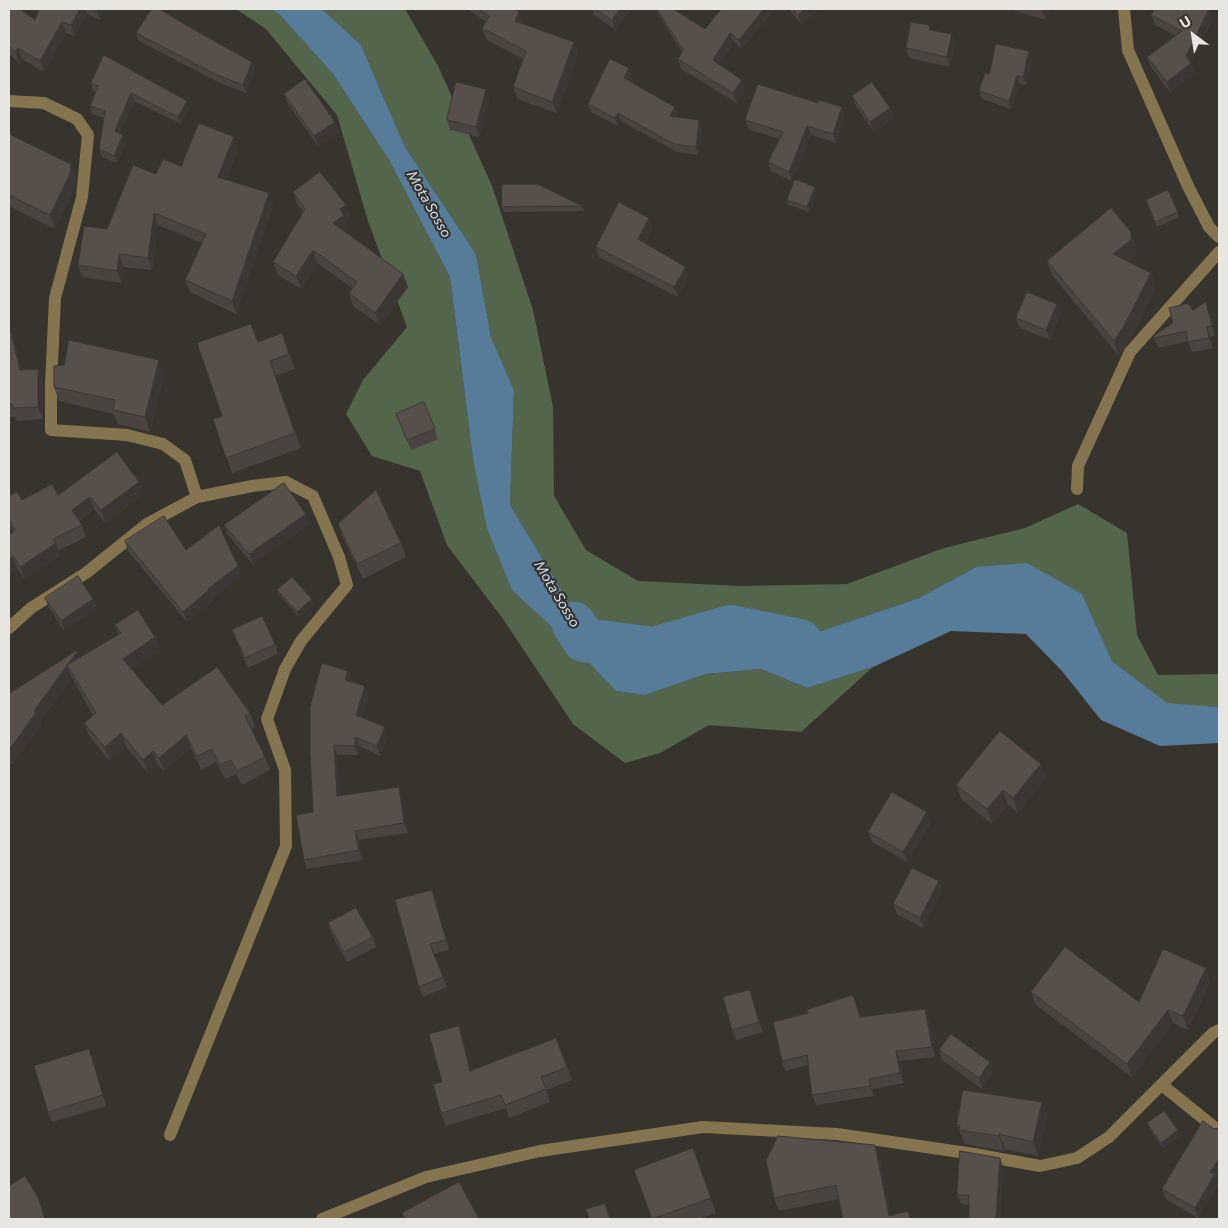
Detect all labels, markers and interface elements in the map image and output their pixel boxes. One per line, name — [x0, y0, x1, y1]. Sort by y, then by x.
north arrow — [1168, 10, 1218, 60]
text: U — [1176, 12, 1194, 32]
water label: Mota Sosso — [403, 167, 455, 241]
water label: Mota Sosso — [531, 558, 583, 630]

